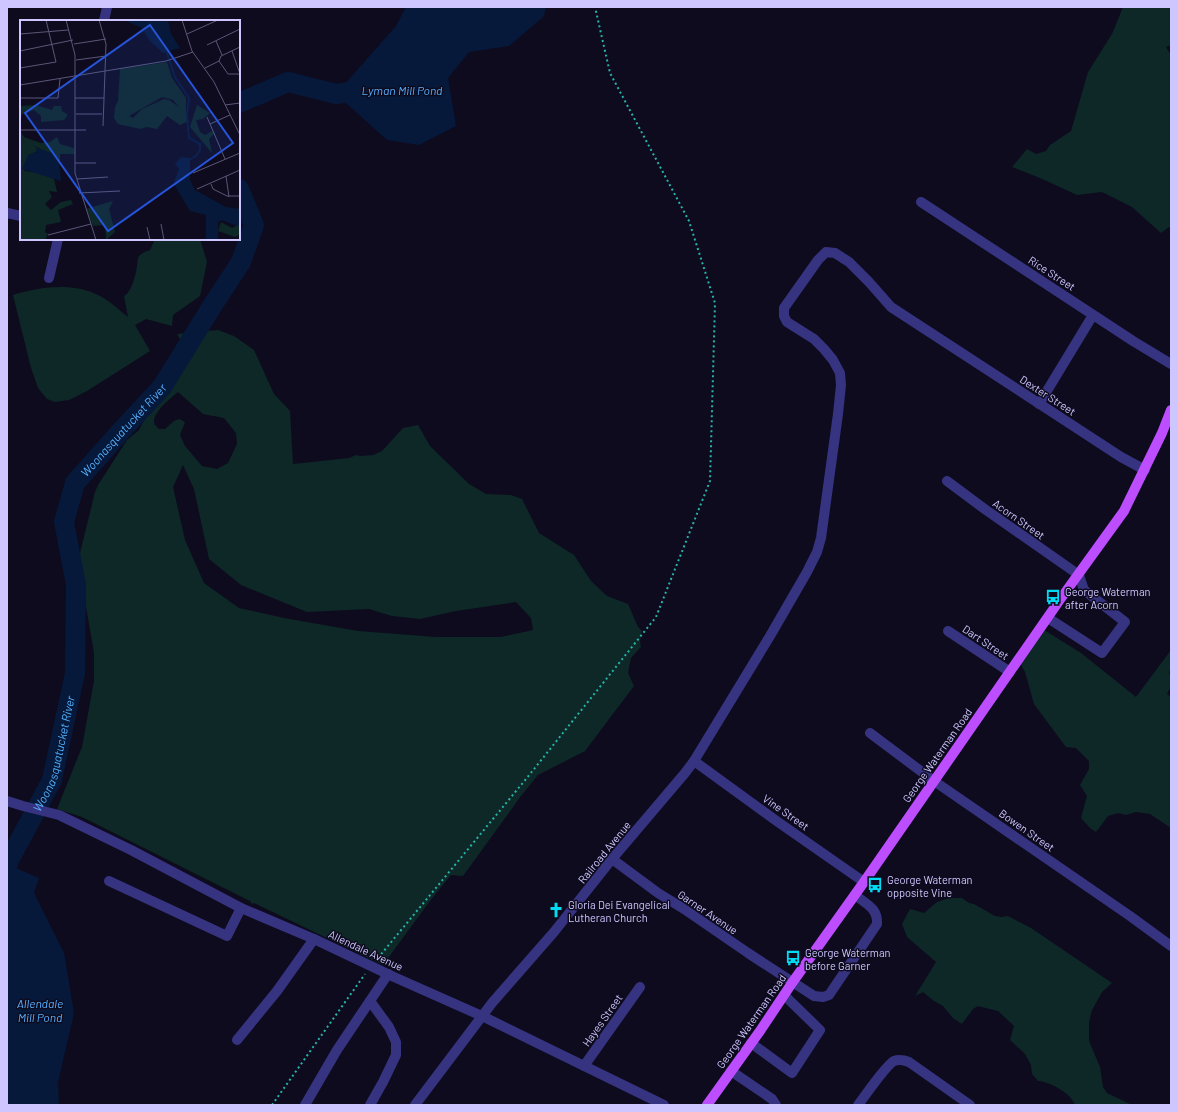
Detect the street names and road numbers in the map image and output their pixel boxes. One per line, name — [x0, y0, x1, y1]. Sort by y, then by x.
street label: Rice Street — [1026, 253, 1078, 293]
street label: Dexter Street — [1018, 372, 1078, 418]
street label: Acorn Street — [991, 496, 1047, 542]
street label: Dart Street — [960, 622, 1012, 662]
street label: George Waterman Road — [900, 705, 974, 805]
street label: Vine Street — [760, 791, 812, 833]
street label: Bowen Street — [997, 806, 1057, 854]
street label: Railroad Avenue — [575, 818, 633, 886]
street label: Garner Avenue — [676, 887, 740, 937]
street label: Allendale Avenue — [327, 927, 405, 973]
street label: George Waterman Road — [714, 971, 788, 1071]
street label: Hayes Street — [579, 991, 625, 1049]

